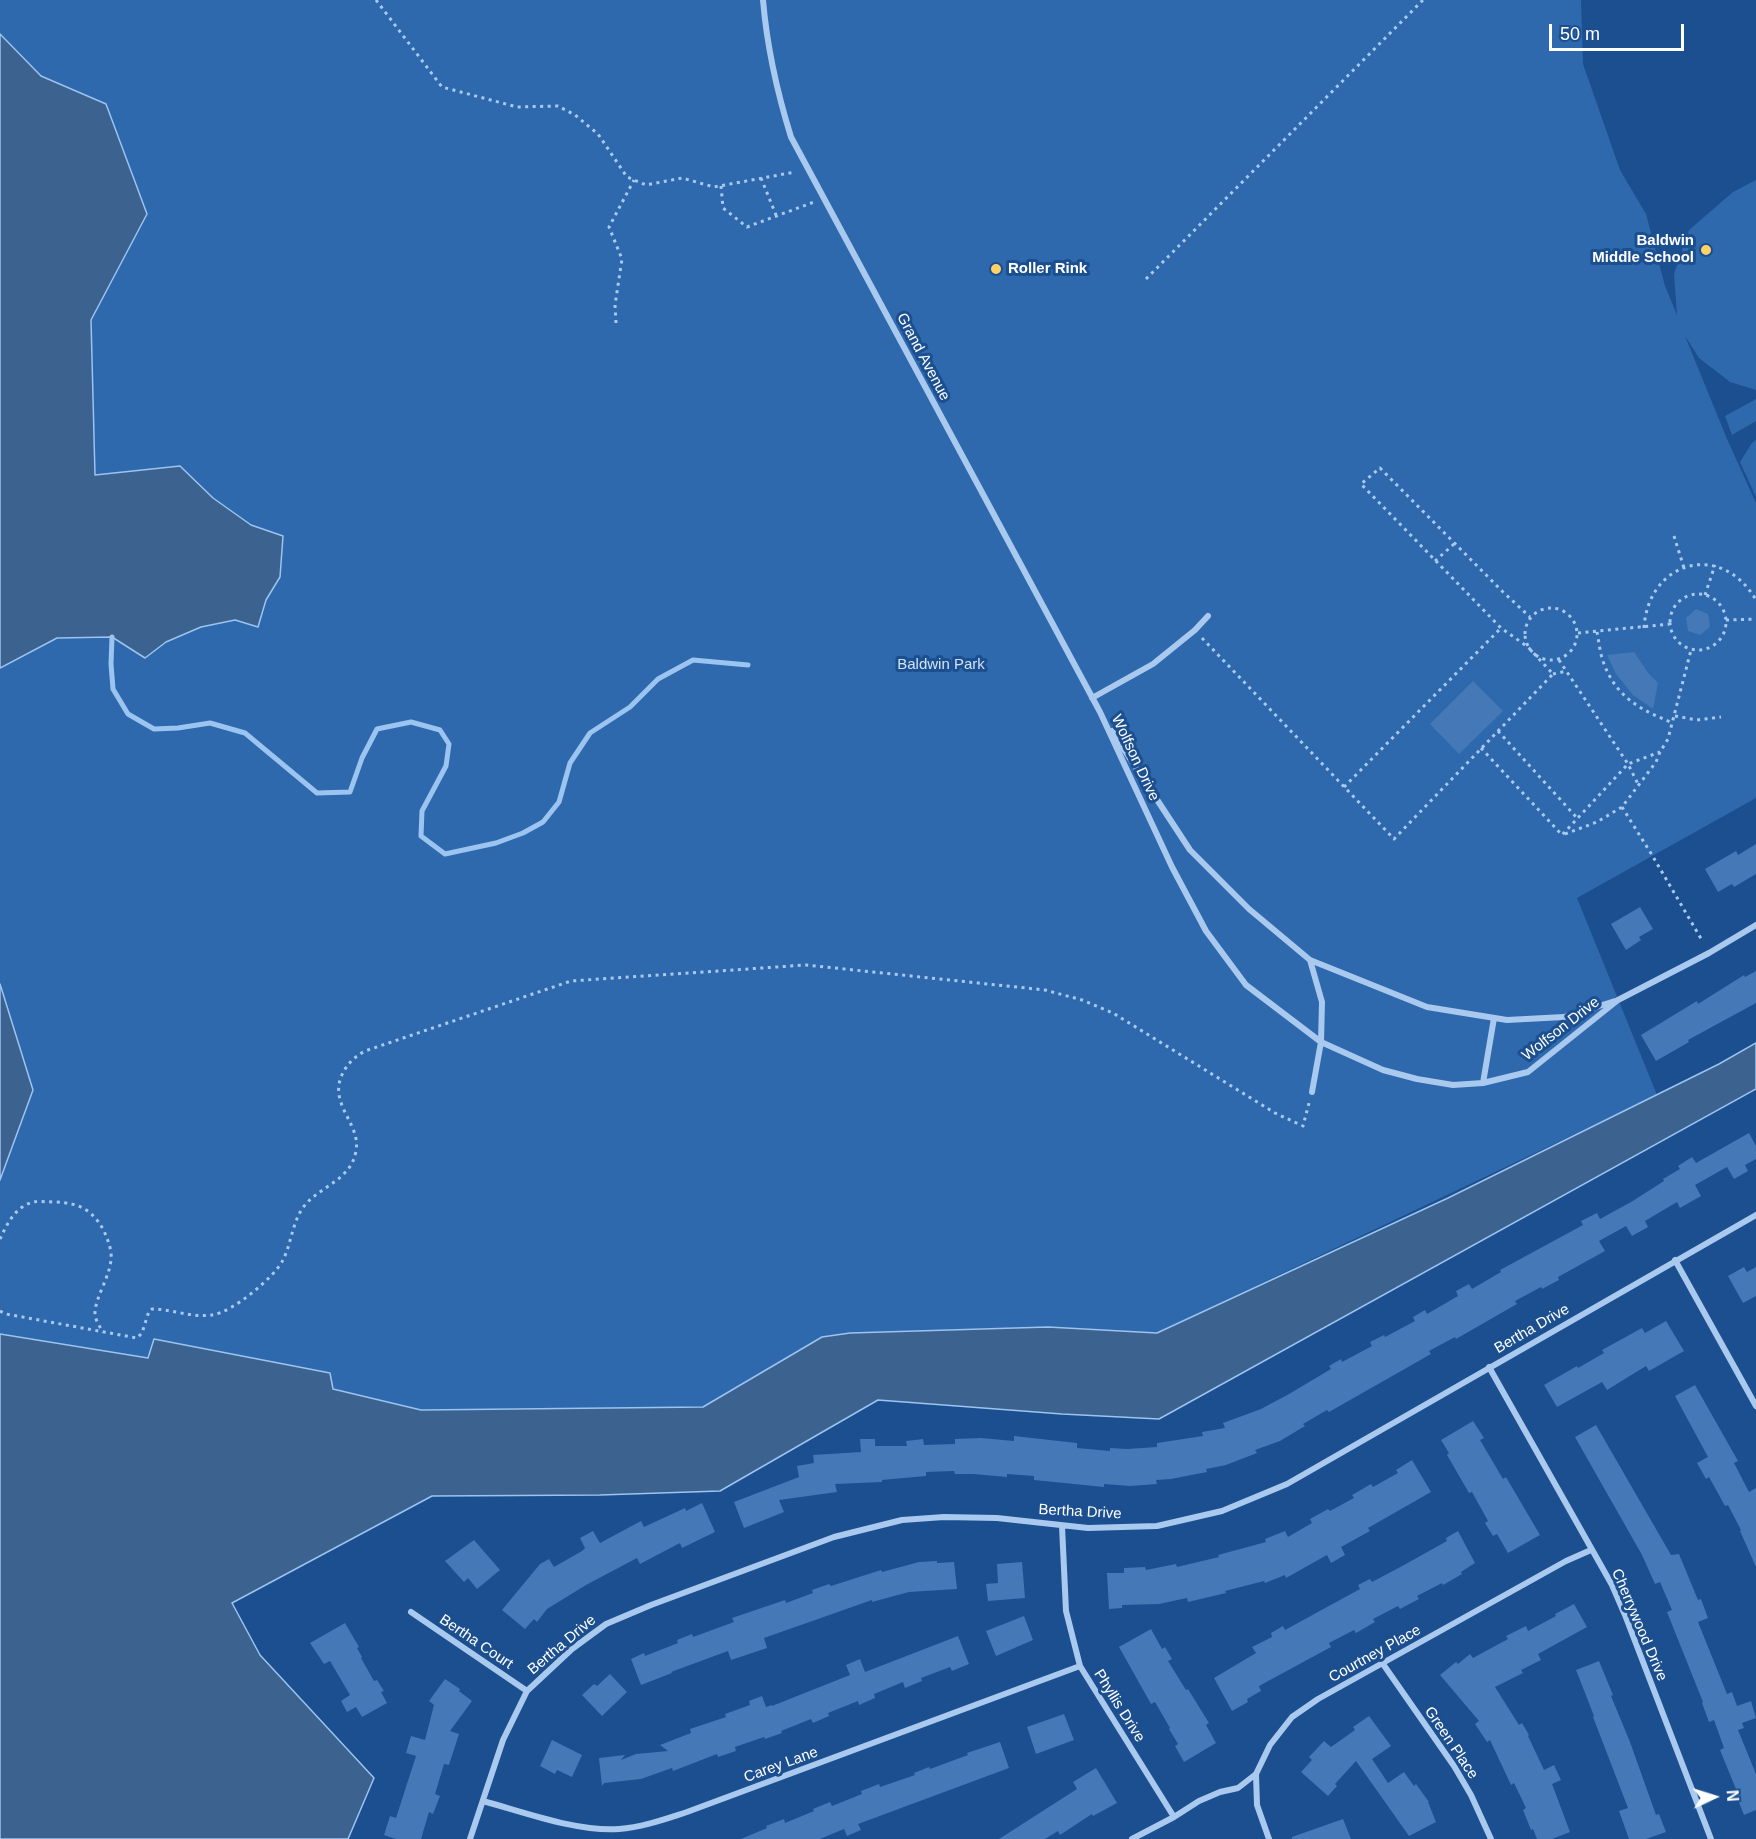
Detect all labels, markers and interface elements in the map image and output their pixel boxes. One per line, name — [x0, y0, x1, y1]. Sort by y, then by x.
scale bar — [1552, 12, 1687, 50]
text: 50 m — [1560, 24, 1600, 44]
place label: Baldwin Middle School — [1592, 232, 1694, 267]
marker: Baldwin Middle School — [1699, 243, 1713, 257]
place label: Roller Rink — [1008, 260, 1087, 278]
marker: Roller Rink — [989, 262, 1003, 276]
street label: Grand Avenue — [892, 310, 954, 404]
park label: Baldwin Park — [897, 656, 985, 674]
street label: Wolfson Drive — [1107, 712, 1163, 804]
street label: Wolfson Drive — [1519, 993, 1603, 1065]
street label: Bertha Drive — [1491, 1300, 1573, 1358]
street label: Bertha Drive — [1038, 1501, 1122, 1523]
street label: Cherrywood Drive — [1607, 1566, 1671, 1684]
street label: Bertha Court — [436, 1611, 516, 1673]
street label: Bertha Drive — [524, 1611, 600, 1679]
street label: Courtney Place — [1326, 1621, 1424, 1687]
street label: Phyllis Drive — [1090, 1666, 1148, 1746]
street label: Green Place — [1420, 1703, 1482, 1783]
street label: Carey Lane — [741, 1743, 821, 1787]
north arrow — [1684, 1767, 1744, 1827]
text: N — [1724, 1789, 1741, 1802]

